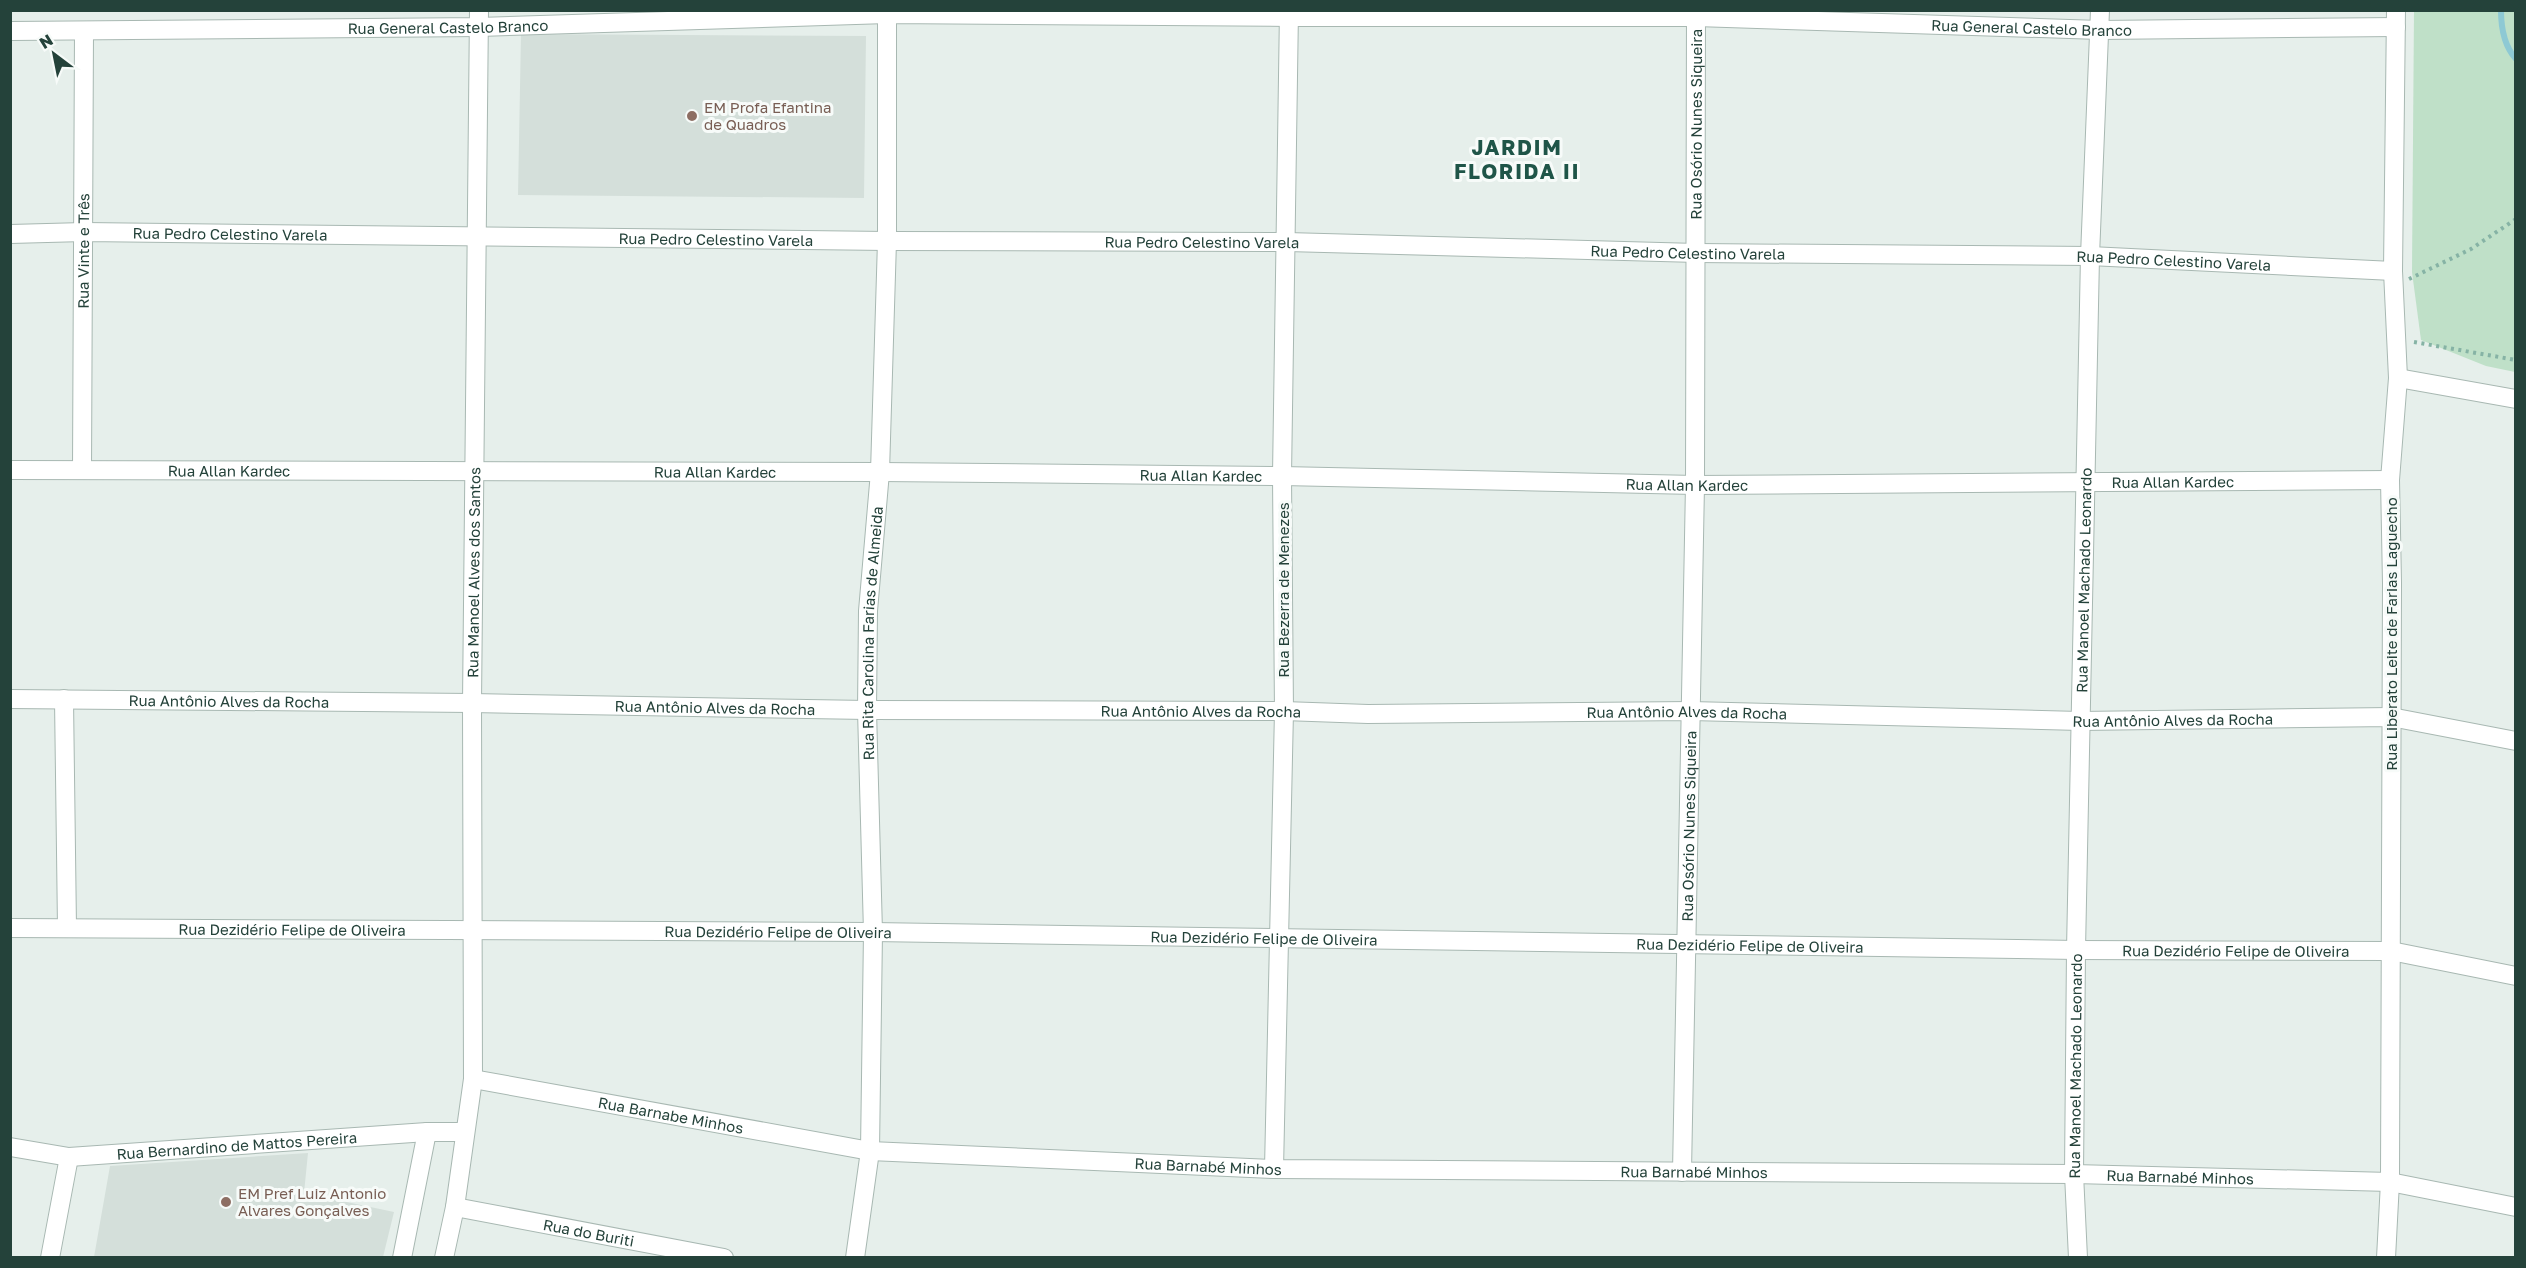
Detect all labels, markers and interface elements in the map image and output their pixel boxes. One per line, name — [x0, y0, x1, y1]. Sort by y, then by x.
street label: Rua General Castelo Branco — [348, 16, 549, 37]
street label: Rua General Castelo Branco — [1931, 16, 2132, 39]
north arrow — [24, 24, 84, 84]
street label: Rua Osório Nunes Siqueira — [1687, 29, 1705, 220]
text: N — [36, 30, 57, 53]
place label: EM Profª Efantina de Quadros — [704, 98, 831, 133]
marker: EM Profª Efantina de Quadros — [685, 109, 699, 123]
district label: JARDIM FLORIDA II — [1454, 134, 1580, 184]
street label: Rua Vinte e Três — [74, 193, 92, 309]
street label: Rua Pedro Celestino Varela — [132, 224, 328, 244]
street label: Rua Pedro Celestino Varela — [618, 229, 814, 249]
street label: Rua Pedro Celestino Varela — [1104, 233, 1300, 251]
street label: Rua Pedro Celestino Varela — [1590, 241, 1785, 263]
street label: Rua Pedro Celestino Varela — [2076, 247, 2271, 274]
street label: Rua Allan Kardec — [168, 461, 290, 480]
street label: Rua Allan Kardec — [654, 462, 776, 481]
street label: Rua Allan Kardec — [1140, 466, 1262, 485]
street label: Rua Manoel Alves dos Santos — [463, 467, 483, 678]
street label: Rua Manoel Machado Leonardo — [2072, 467, 2095, 693]
street label: Rua Allan Kardec — [2111, 472, 2234, 491]
street label: Rua Allan Kardec — [1625, 474, 1748, 494]
street label: Rua Liberato Leite de Farias Laguecho — [2382, 497, 2400, 771]
street label: Rua Bezerra de Menezes — [1274, 502, 1292, 678]
street label: Rua Rita Carolina Farias de Almeida — [858, 505, 886, 761]
street label: Rua Antônio Alves da Rocha — [129, 691, 329, 711]
street label: Rua Antônio Alves da Rocha — [614, 697, 815, 718]
street label: Rua Antônio Alves da Rocha — [1101, 702, 1302, 721]
street label: Rua Antônio Alves da Rocha — [1586, 702, 1787, 722]
street label: Rua Antônio Alves da Rocha — [2072, 710, 2273, 730]
street label: Rua Osório Nunes Siqueira — [1678, 730, 1699, 922]
street label: Rua Dezidério Felipe de Oliveira — [178, 920, 406, 939]
street label: Rua Dezidério Felipe de Oliveira — [664, 922, 892, 941]
street label: Rua Dezidério Felipe de Oliveira — [1150, 927, 1378, 949]
street label: Rua Dezidério Felipe de Oliveira — [1636, 934, 1864, 956]
street label: Rua Dezidério Felipe de Oliveira — [2122, 941, 2350, 960]
street label: Rua Manoel Machado Leonardo — [2065, 953, 2085, 1179]
street label: Rua Barnabe Minhos — [597, 1093, 745, 1137]
street label: Rua Bernardino de Mattos Pereira — [116, 1128, 358, 1163]
street label: Rua Barnabé Minhos — [1134, 1154, 1282, 1178]
street label: Rua Barnabé Minhos — [1620, 1162, 1768, 1181]
street label: Rua Barnabé Minhos — [2106, 1166, 2254, 1188]
place label: EM Pref Luiz Antonio Alvares Gonçalves — [238, 1184, 386, 1219]
marker: EM Pref Luiz Antonio Alvares Gonçalves — [219, 1195, 233, 1209]
street label: Rua do Buriti — [542, 1215, 636, 1250]

